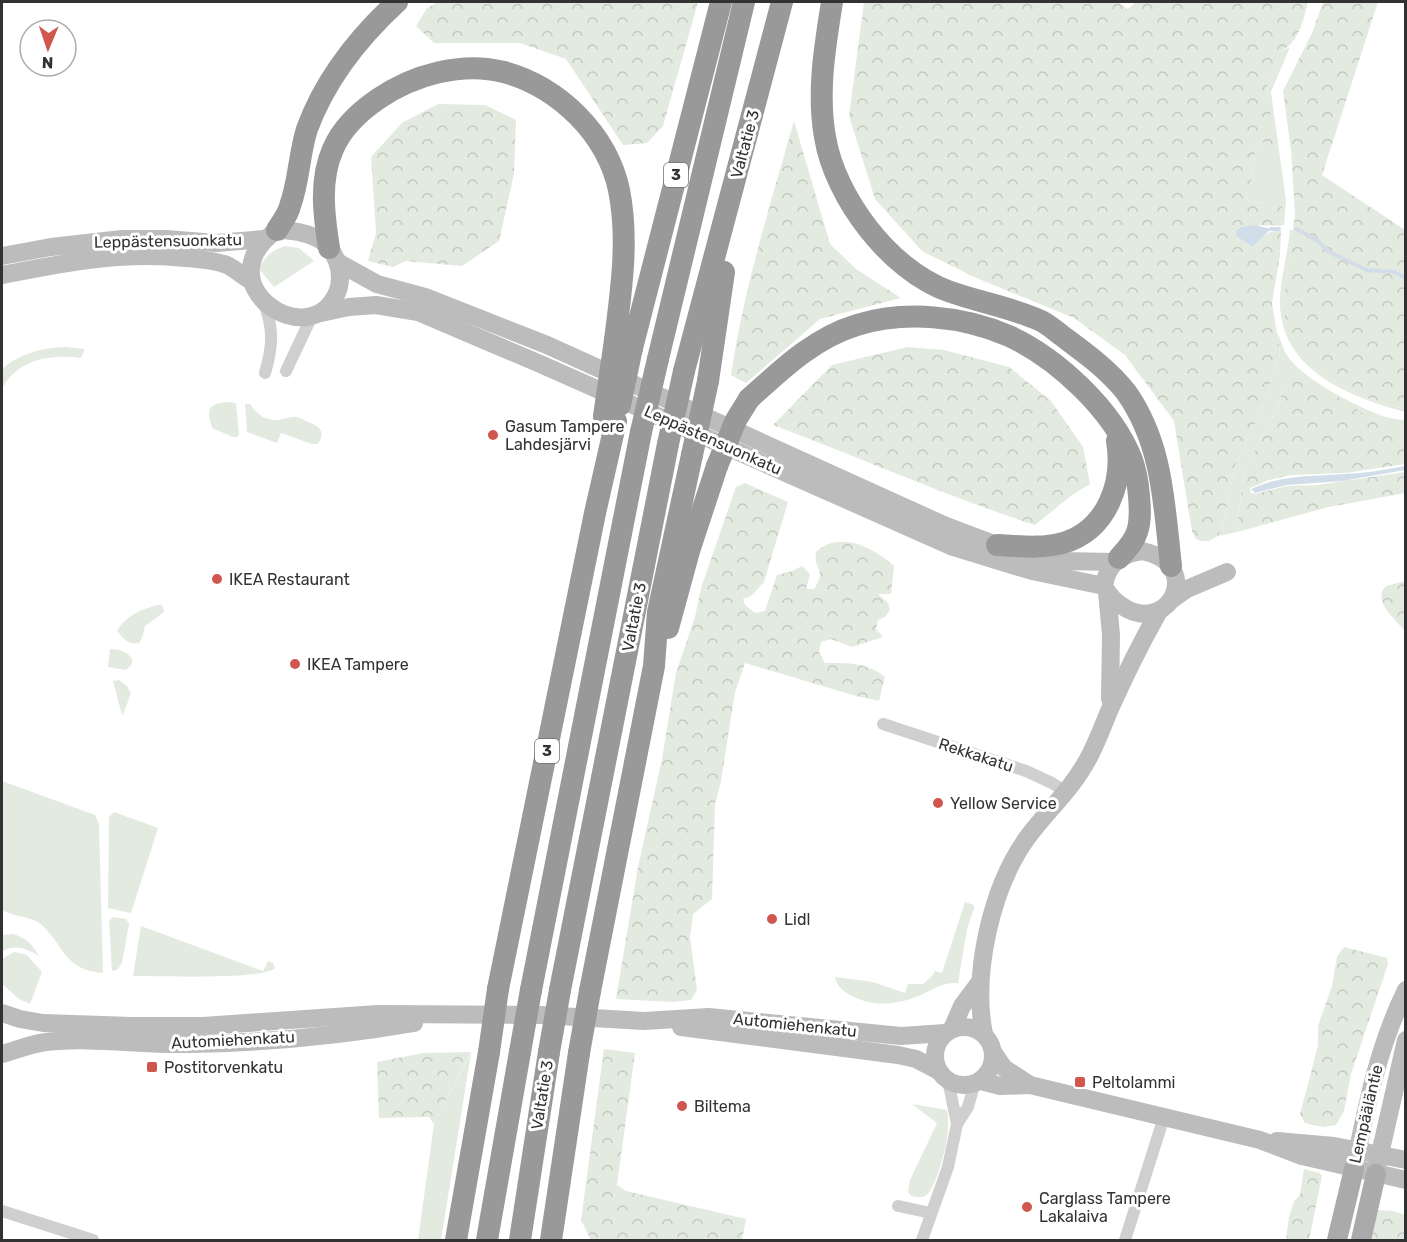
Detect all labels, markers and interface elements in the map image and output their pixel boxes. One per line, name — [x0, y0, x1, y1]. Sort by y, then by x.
north arrow — [18, 18, 78, 78]
text: N — [41, 53, 54, 72]
street label: Valtatie 3 — [727, 108, 763, 180]
road number: 3 — [664, 163, 688, 187]
street label: Leppästensuonkatu — [94, 230, 242, 252]
street label: Leppästensuonkatu — [641, 401, 785, 479]
place label: Gasum Tampere Lahdesjärvi — [505, 417, 625, 454]
marker: Gasum Tampere Lahdesjärvi — [486, 428, 500, 442]
place label: IKEA Restaurant — [229, 570, 350, 589]
marker: IKEA Restaurant — [210, 572, 224, 586]
street label: Valtatie 3 — [618, 581, 650, 653]
place label: IKEA Tampere — [307, 655, 409, 674]
marker: IKEA Tampere — [288, 657, 302, 671]
street label: Rekkakatu — [936, 734, 1016, 776]
road number: 3 — [535, 739, 559, 763]
place label: Yellow Service — [950, 794, 1057, 813]
marker: Yellow Service — [931, 796, 945, 810]
place label: Lidl — [784, 910, 810, 929]
marker: Lidl — [765, 912, 779, 926]
street label: Automiehenkatu — [732, 1009, 858, 1041]
street label: Automiehenkatu — [171, 1027, 295, 1053]
place label: Postitorvenkatu — [164, 1058, 283, 1077]
street label: Valtatie 3 — [527, 1059, 557, 1131]
marker: Postitorvenkatu — [145, 1060, 159, 1074]
street label: Lempääläntie — [1345, 1063, 1387, 1165]
place label: Peltolammi — [1092, 1073, 1176, 1092]
marker: Peltolammi — [1073, 1075, 1087, 1089]
place label: Biltema — [694, 1097, 751, 1116]
marker: Biltema — [675, 1099, 689, 1113]
place label: Carglass Tampere Lakalaiva — [1039, 1189, 1171, 1226]
marker: Carglass Tampere Lakalaiva — [1020, 1200, 1034, 1214]

